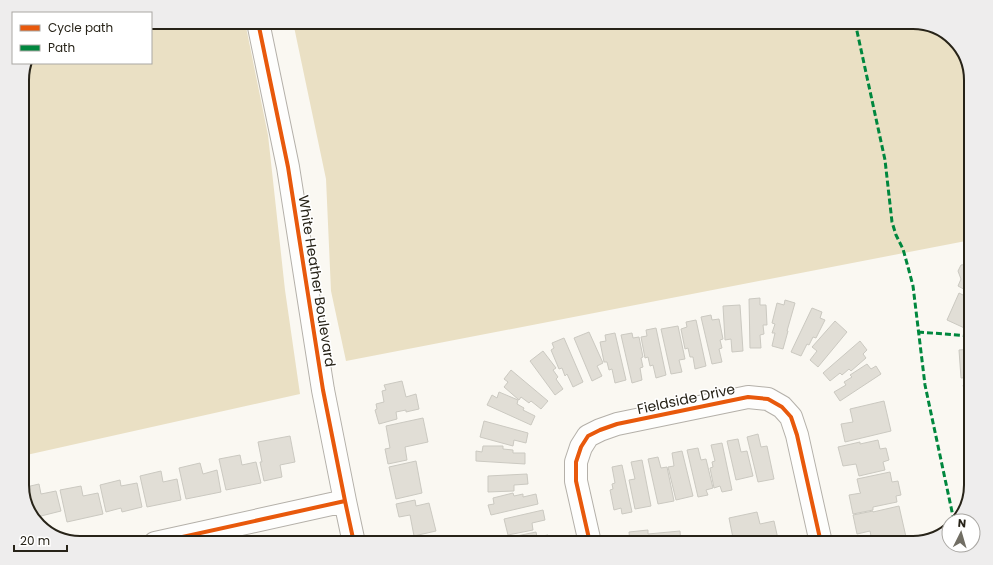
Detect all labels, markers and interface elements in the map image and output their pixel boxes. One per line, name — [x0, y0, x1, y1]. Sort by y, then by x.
legend — [12, 12, 152, 64]
text: Cycle path — [48, 19, 113, 36]
text: Path — [48, 39, 75, 56]
street label: White Heather Boulevard — [294, 194, 340, 368]
street label: Fieldside Drive — [635, 379, 737, 419]
north arrow — [941, 513, 981, 553]
text: N — [957, 515, 967, 531]
scale bar — [14, 527, 67, 553]
text: 20 m — [20, 532, 50, 549]

